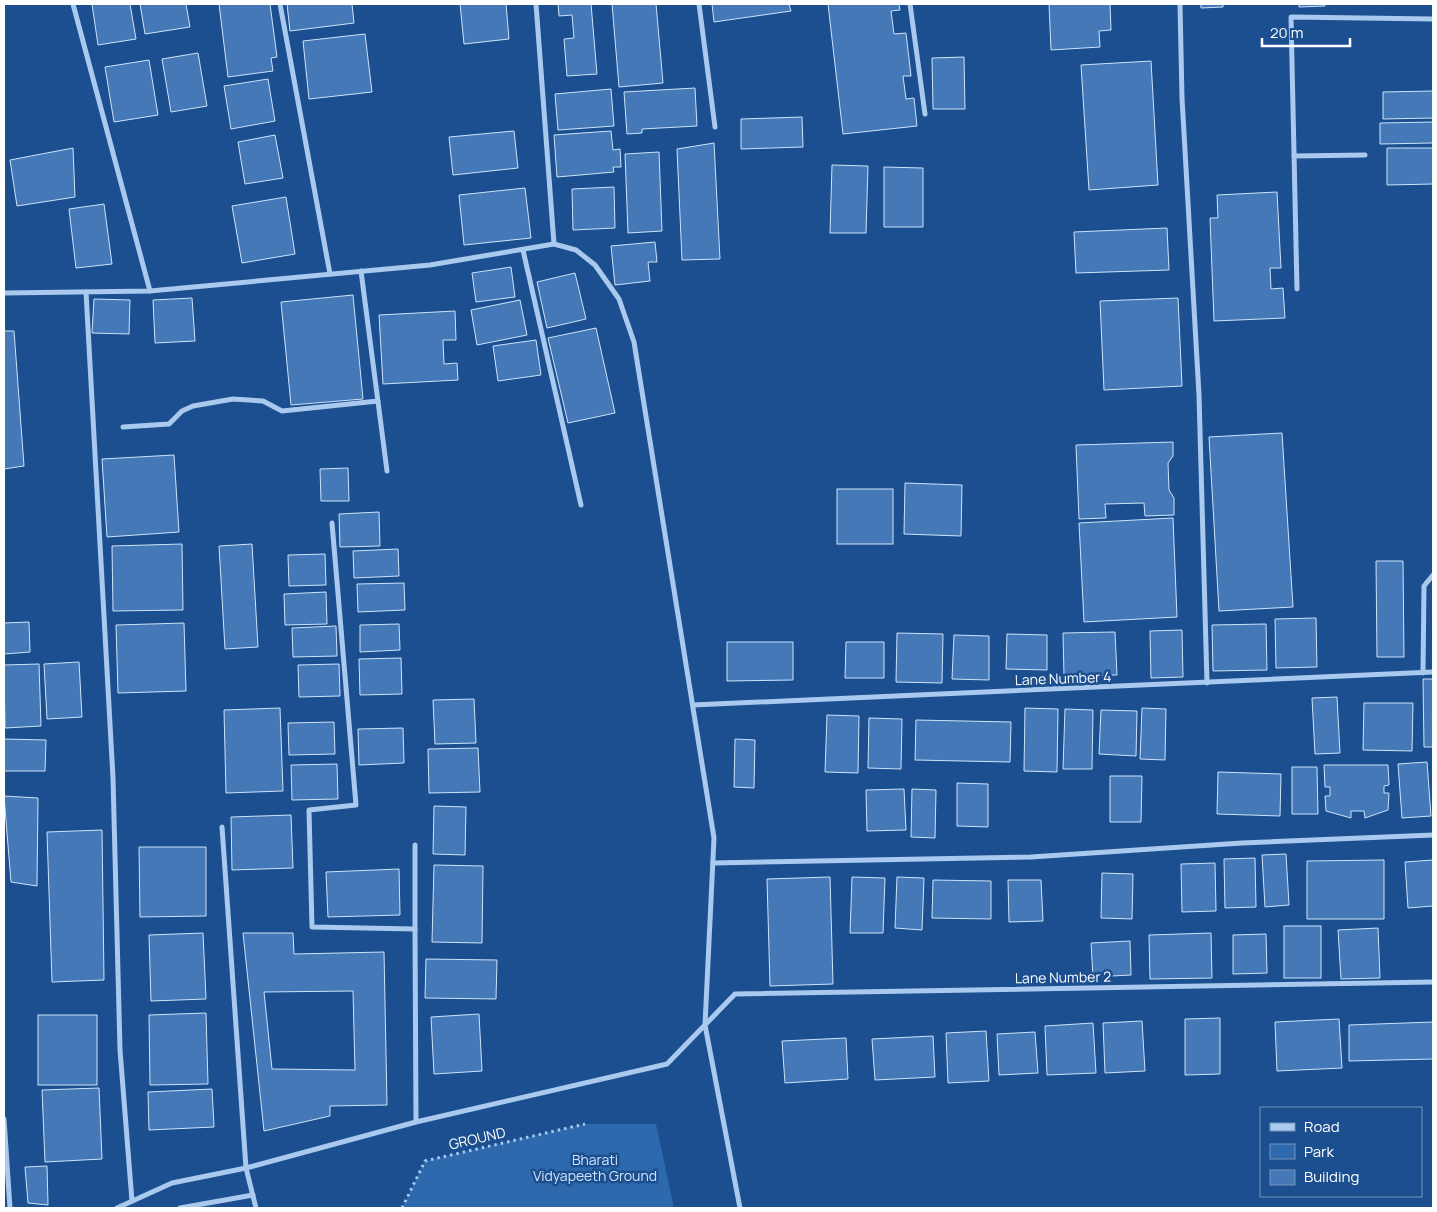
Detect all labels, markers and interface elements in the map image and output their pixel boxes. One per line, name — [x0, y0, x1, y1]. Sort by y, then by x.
scale bar — [1262, 15, 1350, 47]
text: 20 m — [1270, 22, 1303, 43]
street label: Lane Number 4 — [1014, 667, 1112, 689]
street label: Lane Number 2 — [1015, 967, 1111, 987]
legend — [1260, 1107, 1422, 1197]
text: Road — [1304, 1116, 1340, 1137]
street label: GROUND — [447, 1122, 507, 1154]
text: Park — [1304, 1141, 1334, 1162]
park label: Bharati Vidyapeeth Ground — [533, 1150, 657, 1185]
text: Building — [1304, 1166, 1359, 1187]

